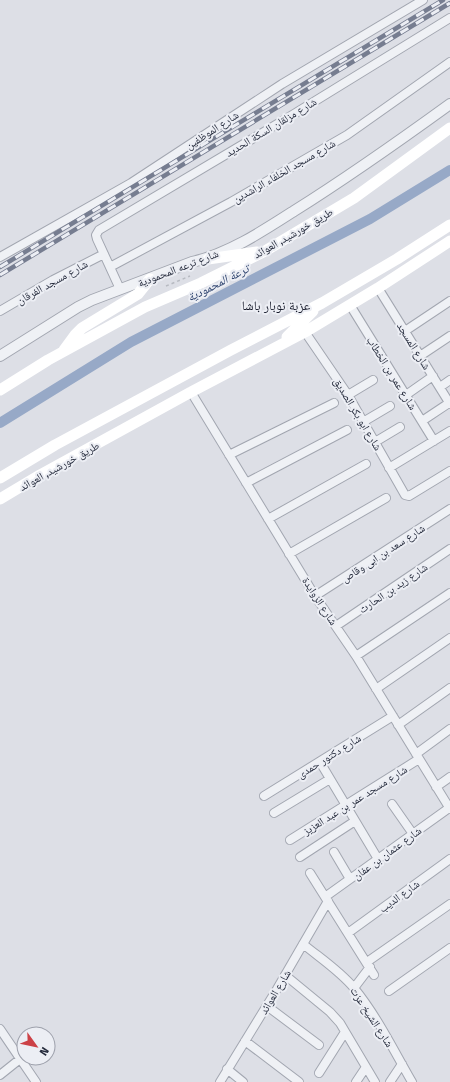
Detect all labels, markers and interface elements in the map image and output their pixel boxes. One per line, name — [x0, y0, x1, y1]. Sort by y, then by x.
street label: شارع مزلقان السكة الحديد — [223, 95, 319, 160]
street label: شارع الموظفين — [183, 109, 241, 152]
street label: شارع مسجد الخلفاء الراشدين — [231, 137, 338, 206]
street label: طريق خورشيد, العوائد — [251, 205, 335, 261]
street label: شارع ترعه المحمودية — [136, 247, 220, 290]
street label: شارع مسجد الفرقان — [15, 258, 90, 307]
water label: ترعة المحمودية — [185, 260, 253, 305]
district label: عزبة نوبار باشا — [242, 298, 311, 314]
street label: شارع المسجد — [394, 320, 433, 372]
street label: شارع عمر بن الخطاب — [364, 334, 419, 412]
street label: شارع ابو بكر الصديق — [331, 376, 384, 453]
street label: طريق خورشيد, العوائد — [17, 439, 101, 494]
street label: شارع سعد بن ابى وقاص — [339, 522, 427, 585]
street label: شارع زيد بن الحارث — [356, 561, 430, 616]
street label: شارع الزوايدة — [299, 575, 340, 628]
street label: شارع دكتور حمدى — [295, 732, 364, 781]
street label: شارع مسجد عمر بن عبد العزيز — [300, 763, 410, 838]
street label: شارع عثمان بن عفان — [351, 824, 424, 883]
street label: شارع الديب — [377, 877, 422, 915]
street label: شارع العوائد — [257, 968, 294, 1017]
street label: شارع الشيخ عزت — [347, 985, 396, 1050]
north arrow — [16, 1026, 56, 1066]
text: N — [37, 1045, 51, 1058]

